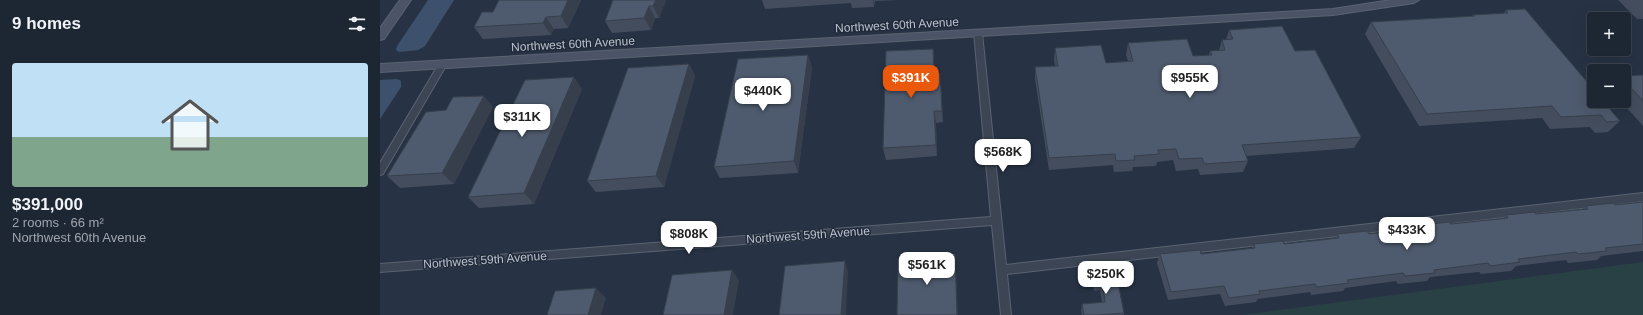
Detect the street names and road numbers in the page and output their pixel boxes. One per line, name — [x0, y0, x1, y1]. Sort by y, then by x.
street label: Northwest 60th Avenue — [835, 15, 960, 35]
street label: Northwest 60th Avenue — [511, 34, 636, 54]
street label: Northwest 59th Avenue — [746, 224, 871, 246]
street label: Northwest 59th Avenue — [423, 249, 548, 271]

